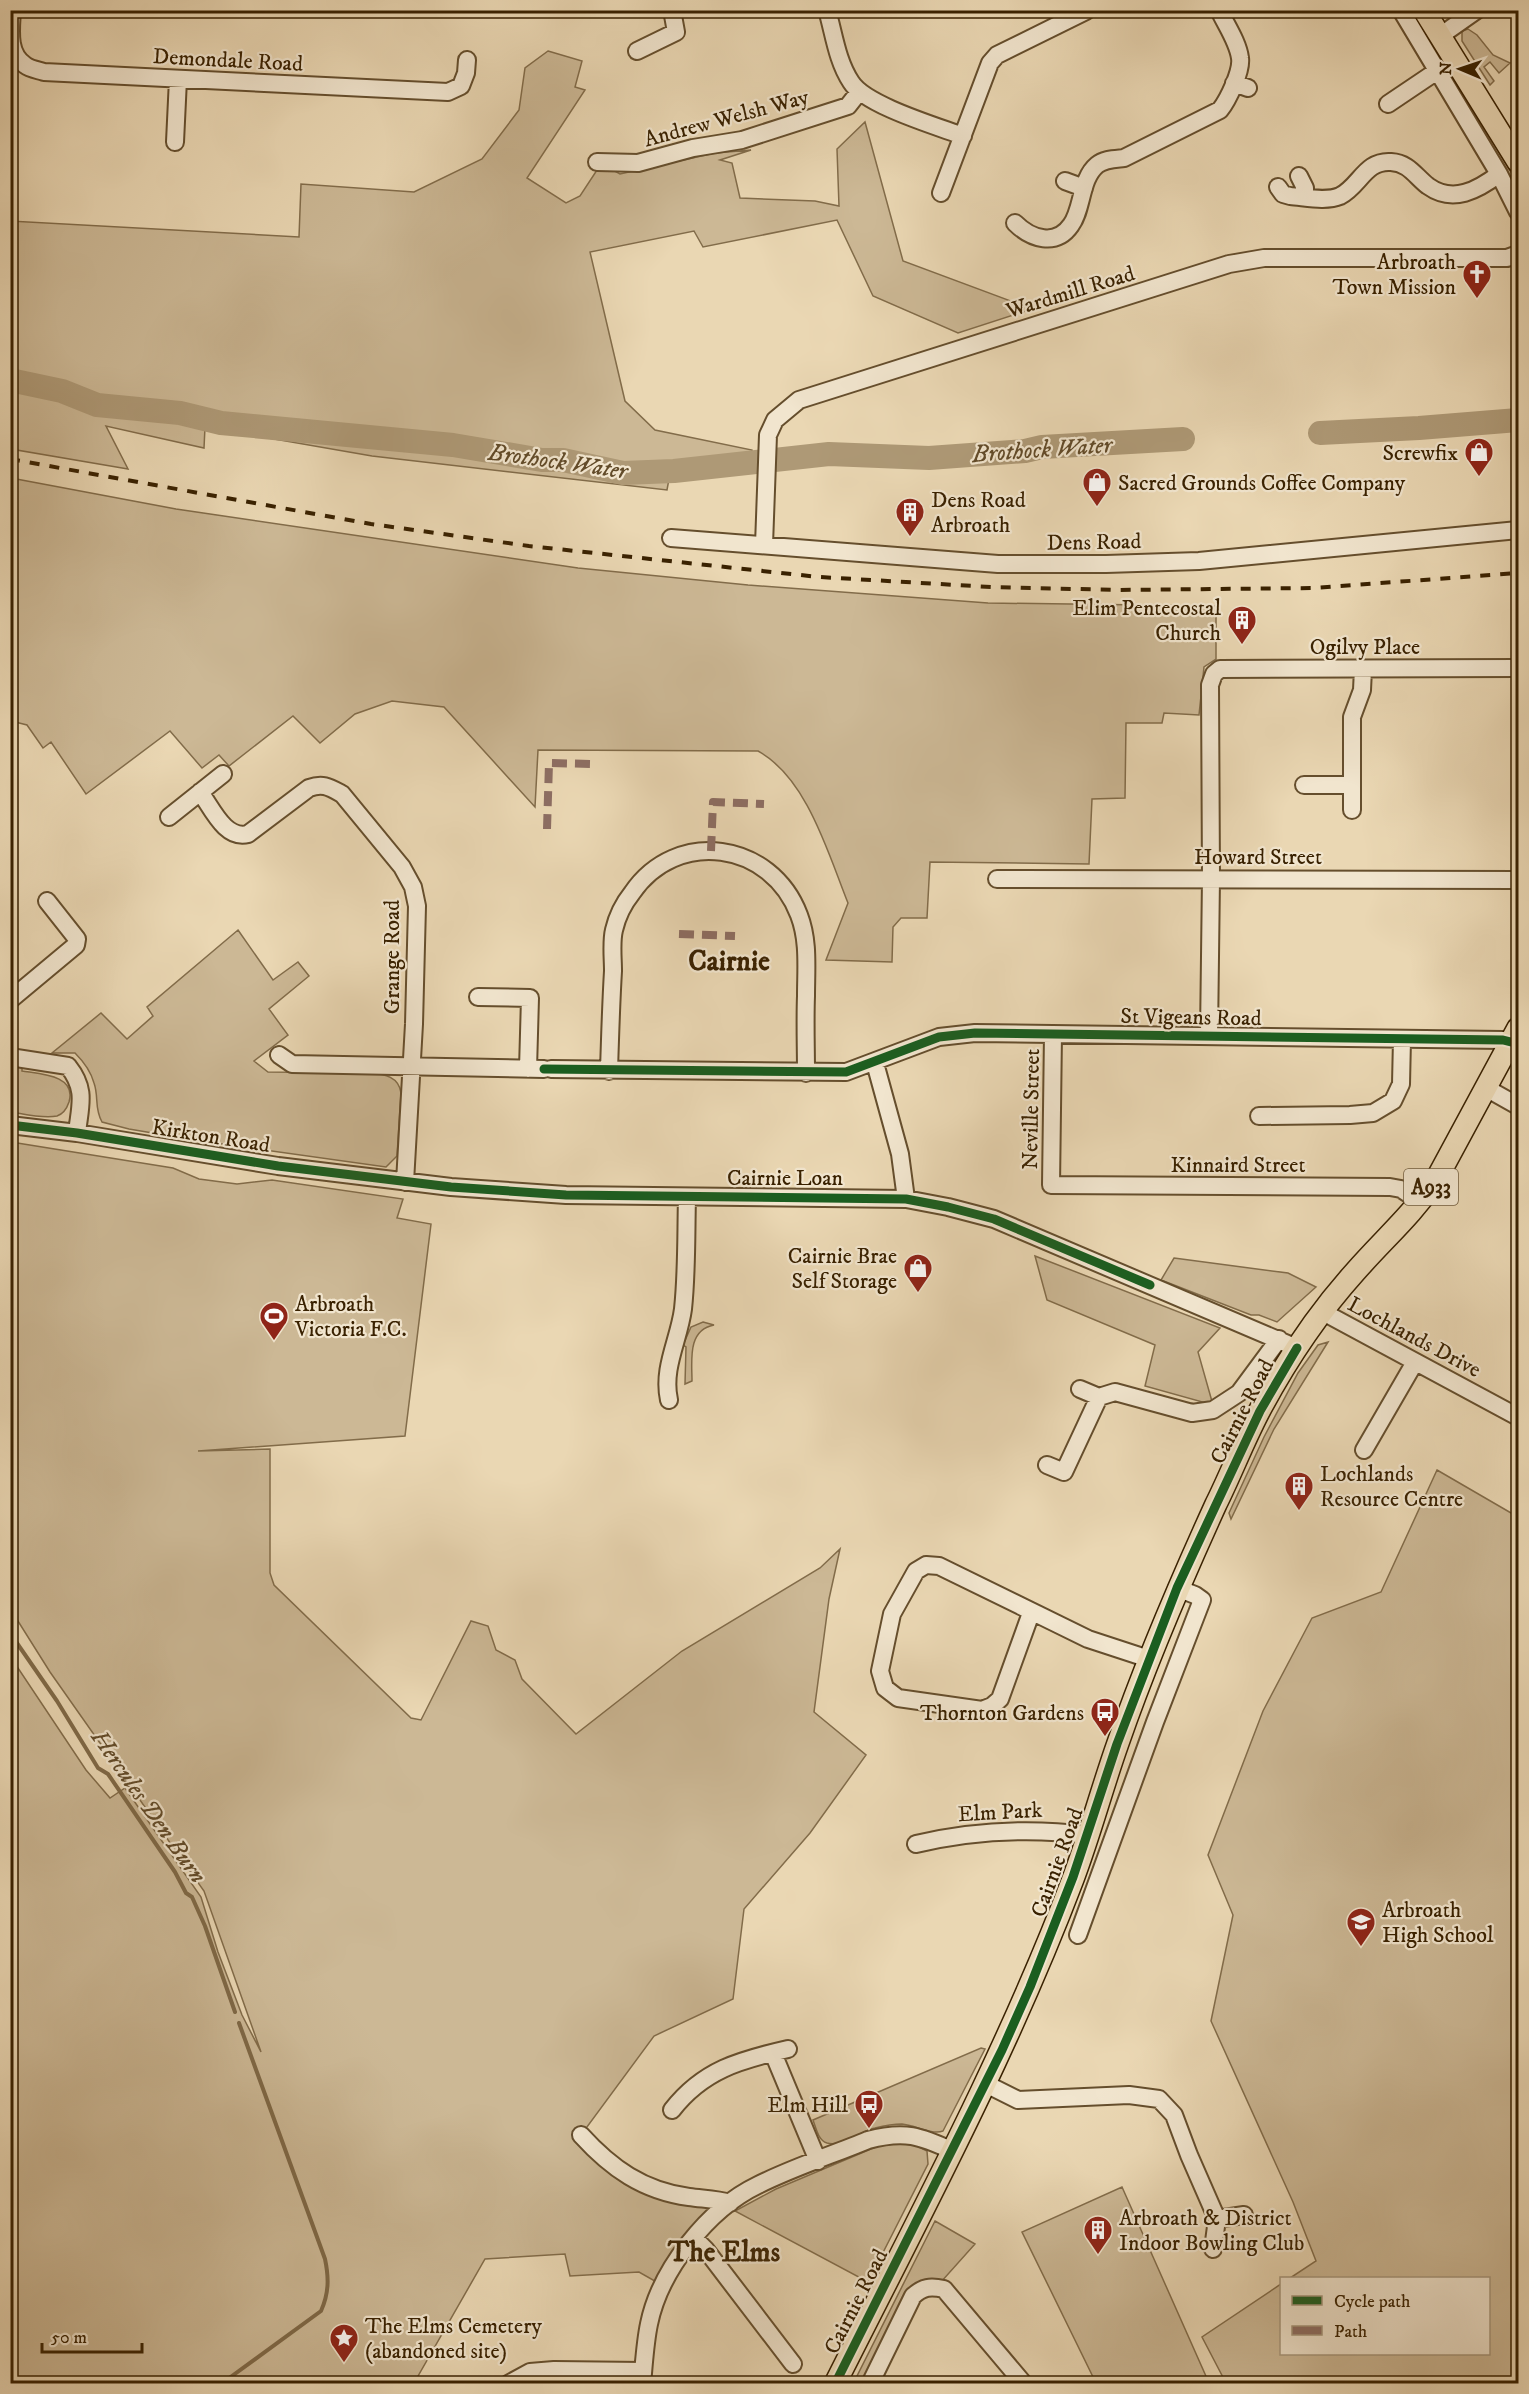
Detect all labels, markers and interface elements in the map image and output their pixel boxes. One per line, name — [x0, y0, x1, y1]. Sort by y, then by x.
north arrow — [1430, 39, 1490, 99]
street label: Demondale Road — [152, 43, 304, 78]
text: N — [1436, 62, 1456, 75]
street label: Andrew Welsh Way — [641, 83, 812, 153]
place label: Arbroath Town Mission — [1332, 249, 1456, 301]
church icon: Arbroath Town Mission — [1461, 258, 1493, 300]
street label: Wardmill Road — [1002, 260, 1138, 325]
water label: Brothock Water — [970, 430, 1115, 470]
shop icon: Screwfix — [1463, 436, 1495, 478]
water label: Brothock Water — [486, 437, 632, 487]
place label: Screwfix — [1382, 440, 1458, 467]
shop icon: Sacred Grounds Coffee Company — [1081, 466, 1113, 508]
place label: Sacred Grounds Coffee Company — [1118, 470, 1406, 497]
place label: Dens Road Arbroath — [931, 487, 1026, 539]
building icon: Dens Road Arbroath — [894, 496, 926, 538]
street label: Dens Road — [1046, 528, 1142, 557]
place label: Elim Pentecostal Church — [1072, 595, 1221, 647]
building icon: Elim Pentecostal Church — [1226, 604, 1258, 646]
street label: Ogilvy Place — [1310, 634, 1420, 661]
street label: Howard Street — [1194, 844, 1322, 871]
street label: Grange Road — [379, 900, 406, 1014]
district label: Cairnie — [688, 944, 770, 979]
street label: St Vigeans Road — [1120, 1003, 1262, 1032]
street label: Neville Street — [1017, 1048, 1046, 1170]
street label: Kirkton Road — [150, 1114, 272, 1159]
street label: Kinnaird Street — [1171, 1152, 1305, 1179]
street label: Cairnie Loan — [727, 1165, 844, 1192]
road number: A933 — [1404, 1169, 1458, 1205]
place label: Cairnie Brae Self Storage — [788, 1243, 897, 1295]
shop icon: Cairnie Brae Self Storage — [902, 1252, 934, 1294]
place label: Arbroath Victoria F.C. — [294, 1291, 407, 1343]
street label: Lochlands Drive — [1343, 1291, 1486, 1384]
sports icon: Arbroath Victoria F.C. — [258, 1300, 290, 1342]
street label: Cairnie Road — [1204, 1355, 1280, 1469]
place label: Lochlands Resource Centre — [1320, 1461, 1463, 1513]
building icon: Lochlands Resource Centre — [1283, 1470, 1315, 1512]
bus stop icon: Thornton Gardens — [1089, 1696, 1121, 1738]
place label: Thornton Gardens — [920, 1700, 1084, 1727]
water label: Hercules Den Burn — [83, 1723, 212, 1889]
street label: Elm Park — [957, 1797, 1043, 1828]
street label: Cairnie Road — [1025, 1804, 1090, 1921]
place label: Arbroath High School — [1382, 1897, 1494, 1949]
school or university icon: Arbroath High School — [1345, 1906, 1377, 1948]
bus stop icon: Elm Hill — [853, 2088, 885, 2130]
place label: Elm Hill — [767, 2092, 848, 2119]
place label: Arbroath & District Indoor Bowling Club — [1119, 2205, 1304, 2257]
building icon: Arbroath & District Indoor Bowling Club — [1082, 2214, 1114, 2256]
district label: The Elms — [667, 2235, 781, 2270]
street label: Cairnie Road — [818, 2245, 894, 2359]
legend — [1280, 2277, 1490, 2355]
text: Cycle path — [1334, 2291, 1411, 2313]
place label: The Elms Cemetery (abandoned site) — [365, 2313, 542, 2365]
scale bar — [42, 2316, 142, 2354]
text: Path — [1334, 2321, 1368, 2343]
place icon: The Elms Cemetery (abandoned site) — [328, 2322, 360, 2364]
text: 50 m — [51, 2327, 87, 2349]

